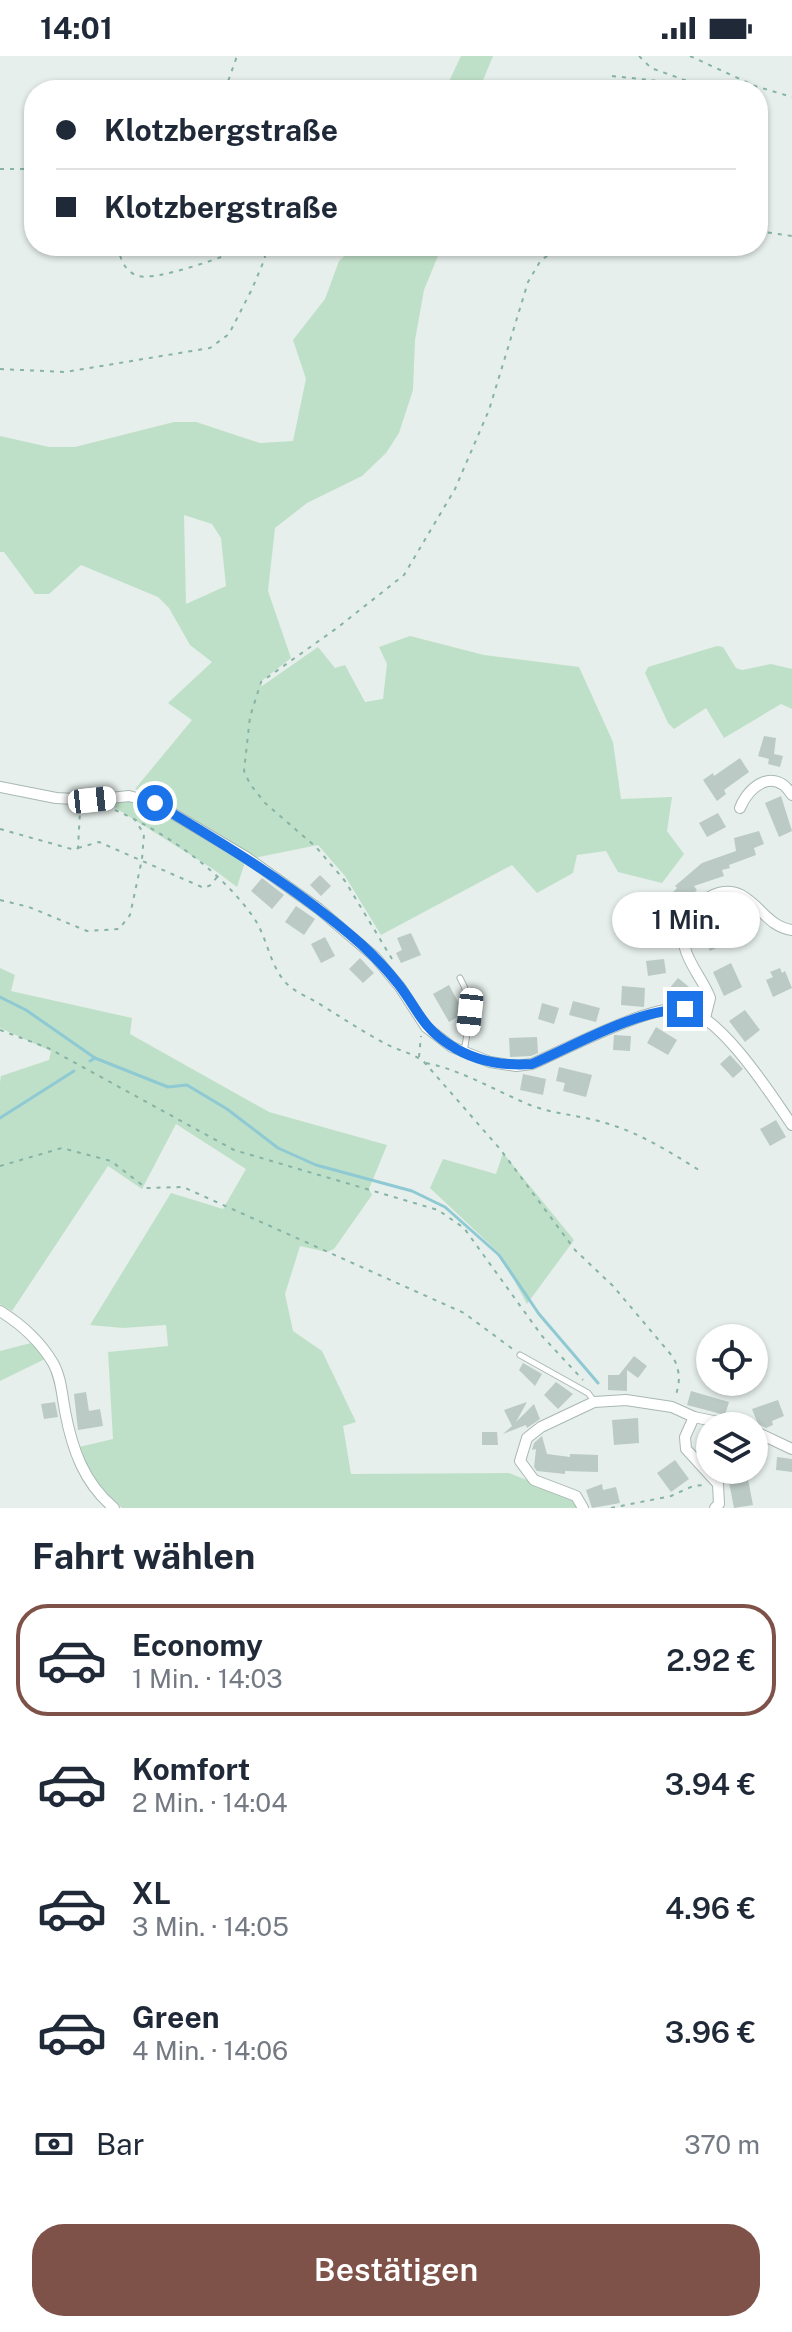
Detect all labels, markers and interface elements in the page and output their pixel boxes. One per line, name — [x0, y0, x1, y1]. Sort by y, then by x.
text: 14:01 — [40, 10, 113, 46]
text: Klotzbergstraße — [104, 112, 338, 148]
text: Klotzbergstraße — [104, 189, 338, 225]
route start — [137, 785, 173, 821]
car — [67, 786, 117, 814]
callout: 1 Min. — [611, 893, 759, 949]
text: 1 Min. — [652, 904, 720, 935]
car — [456, 987, 484, 1037]
route end — [667, 991, 703, 1027]
map controls — [696, 1324, 768, 1484]
button: locate — [696, 1324, 768, 1396]
button: layers — [696, 1412, 768, 1484]
text: Fahrt wählen — [32, 1535, 255, 1577]
icon: car — [36, 1624, 108, 1696]
text: Economy — [132, 1627, 263, 1663]
text: 2.92 € — [666, 1642, 756, 1678]
text: 1 Min. · 14:03 — [132, 1663, 283, 1694]
icon: car — [36, 1748, 108, 1820]
text: Komfort — [132, 1751, 250, 1787]
text: 3.94 € — [665, 1766, 756, 1802]
text: 2 Min. · 14:04 — [132, 1787, 288, 1818]
icon: car — [36, 1872, 108, 1944]
text: XL — [132, 1875, 171, 1911]
text: 4.96 € — [665, 1890, 756, 1926]
text: 3 Min. · 14:05 — [132, 1911, 289, 1942]
icon: car — [36, 1996, 108, 2068]
text: Green — [132, 1999, 219, 2035]
text: 3.96 € — [665, 2014, 756, 2050]
text: 4 Min. · 14:06 — [132, 2035, 288, 2066]
icon: cash — [32, 2122, 76, 2166]
text: Bar — [96, 2126, 144, 2162]
text: 370 m — [684, 2129, 760, 2160]
button: Bestätigen — [32, 2224, 760, 2316]

